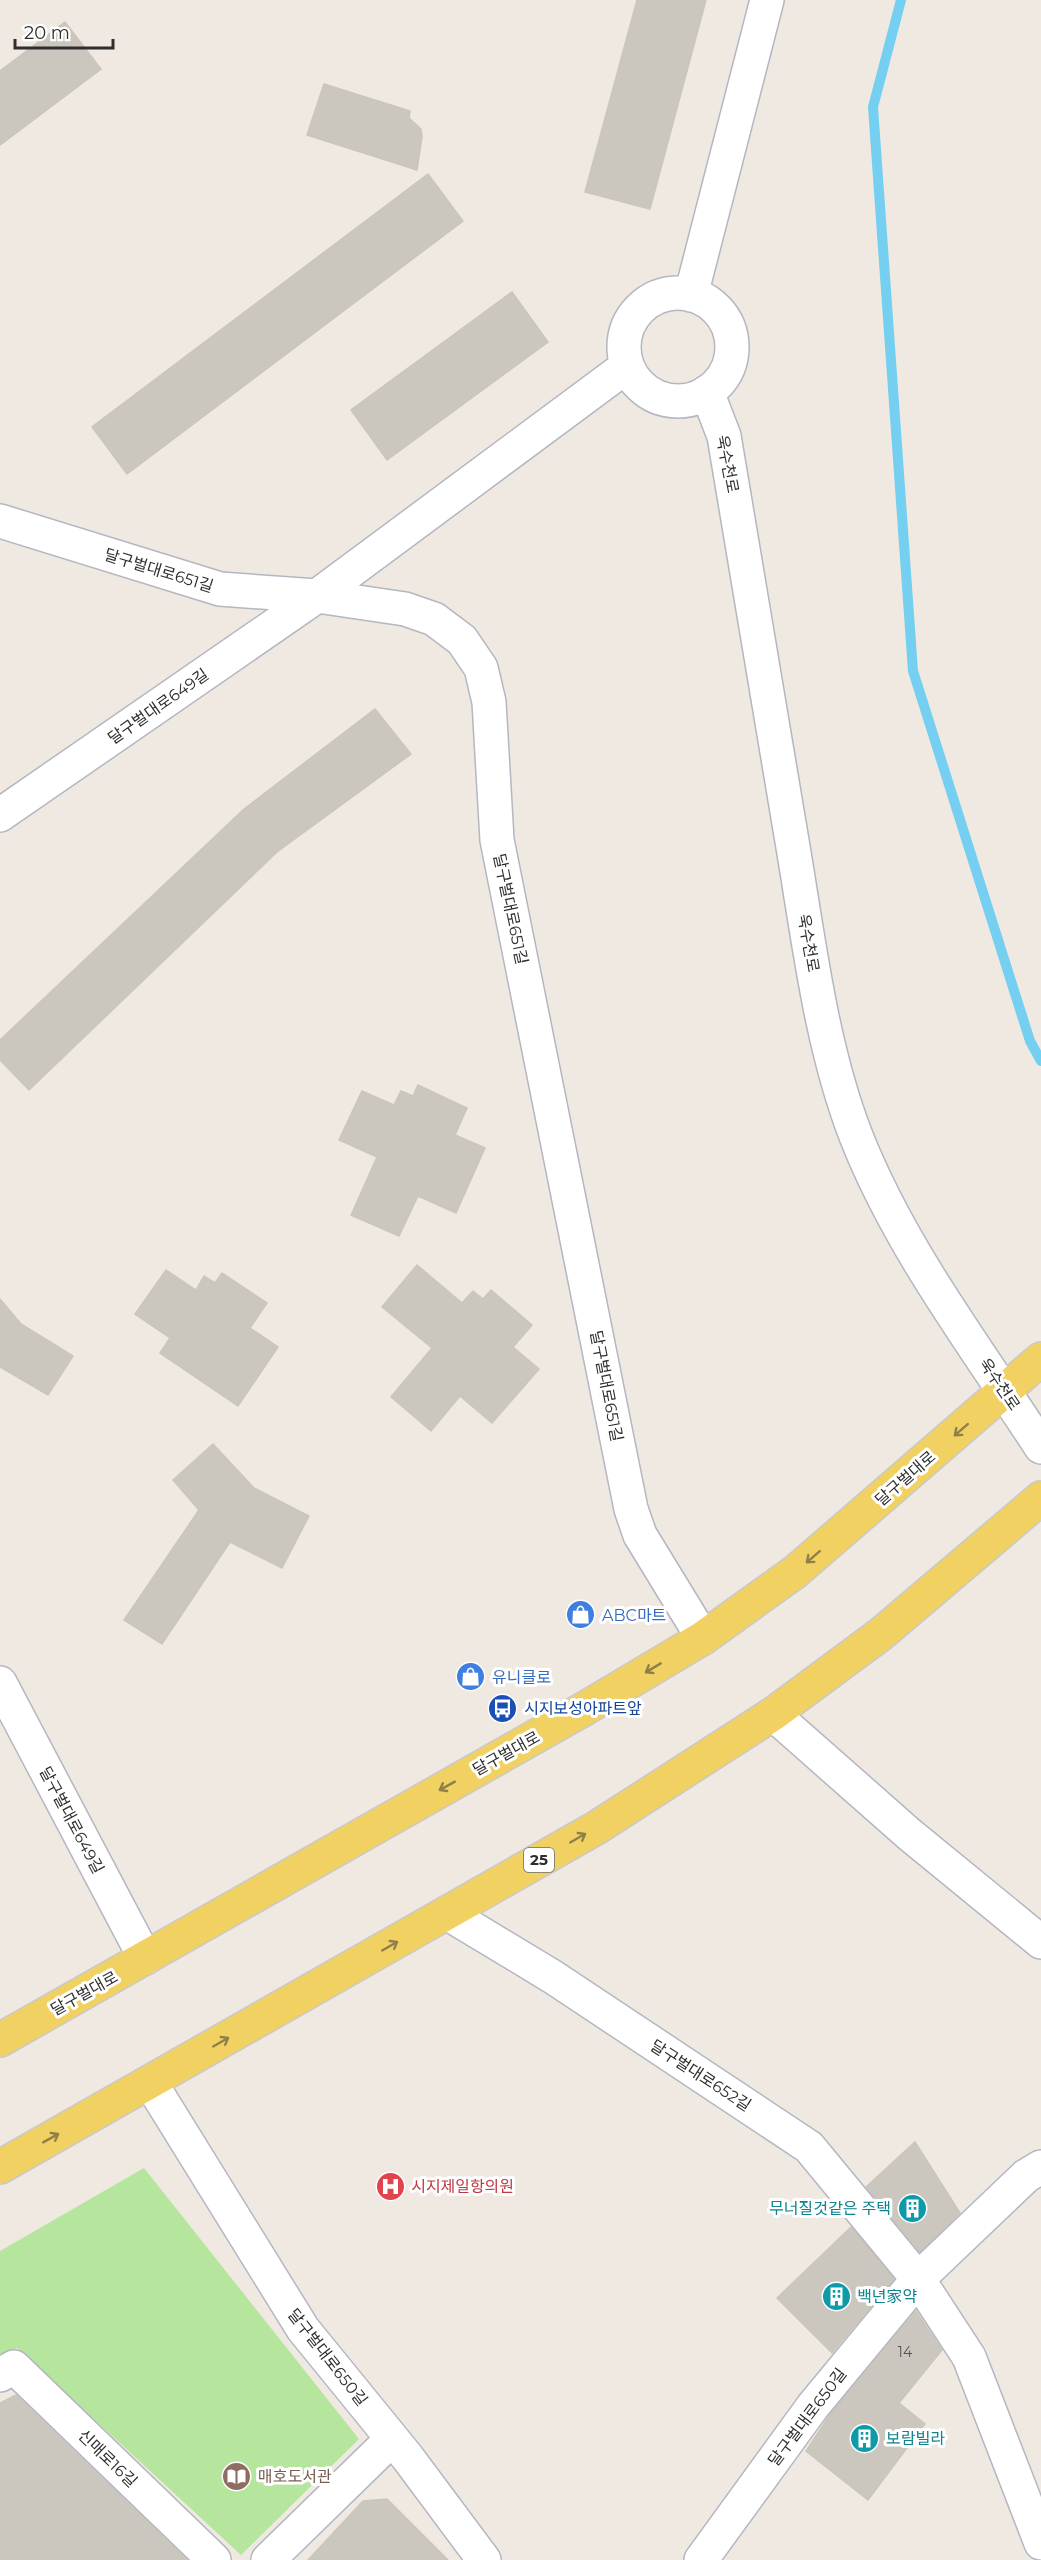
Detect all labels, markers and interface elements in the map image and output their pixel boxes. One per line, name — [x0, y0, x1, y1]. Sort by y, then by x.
scale bar — [15, 12, 112, 50]
text: 20 m — [24, 22, 70, 44]
street label: 욱수천로 — [713, 433, 743, 495]
street label: 달구벌대로651길 — [102, 545, 216, 596]
street label: 달구벌대로649길 — [104, 665, 212, 748]
street label: 달구벌대로651길 — [489, 852, 532, 966]
street label: 욱수천로 — [794, 912, 823, 974]
street label: 달구벌대로651길 — [586, 1329, 627, 1443]
street label: 욱수천로 — [975, 1355, 1024, 1414]
one-way arrow — [954, 1423, 969, 1437]
street label: 달구벌대로 — [871, 1447, 940, 1510]
one-way arrow — [806, 1550, 821, 1564]
shop icon: ABC마트 — [565, 1599, 597, 1631]
place label: ABC마트 — [602, 1606, 666, 1625]
shop icon: 유니클로 — [455, 1661, 487, 1693]
one-way arrow — [645, 1662, 662, 1674]
place label: 유니클로 — [492, 1668, 551, 1687]
bus stop icon: 시지보성아파트앞 — [487, 1692, 519, 1724]
place label: 시지보성아파트앞 — [524, 1699, 642, 1718]
street label: 달구벌대로 — [469, 1727, 543, 1780]
street label: 달구벌대로649길 — [35, 1764, 108, 1877]
one-way arrow — [439, 1781, 457, 1792]
one-way arrow — [569, 1832, 586, 1844]
road number: 25 — [524, 1848, 554, 1872]
one-way arrow — [381, 1939, 398, 1951]
street label: 달구벌대로 — [47, 1967, 121, 2020]
one-way arrow — [211, 2036, 229, 2047]
street label: 달구벌대로652길 — [647, 2036, 755, 2115]
one-way arrow — [42, 2132, 59, 2144]
hospital icon: 시지제일항의원 — [374, 2170, 406, 2202]
place label: 시지제일항의원 — [411, 2177, 514, 2196]
building icon: 무너질것같은 주택 — [896, 2192, 928, 2224]
place label: 무너질것같은 주택 — [769, 2199, 891, 2218]
building icon: 백년家약 — [820, 2280, 852, 2312]
place label: 백년家약 — [857, 2287, 917, 2306]
street label: 달구벌대로650길 — [284, 2305, 371, 2410]
house number: 14 — [898, 2343, 913, 2361]
street label: 달구벌대로650길 — [764, 2365, 850, 2470]
building icon: 보람빌라 — [849, 2422, 881, 2454]
street label: 신매로16길 — [74, 2426, 141, 2491]
place label: 보람빌라 — [886, 2429, 945, 2448]
library icon: 매호도서관 — [221, 2460, 253, 2492]
place label: 매호도서관 — [258, 2467, 332, 2486]

